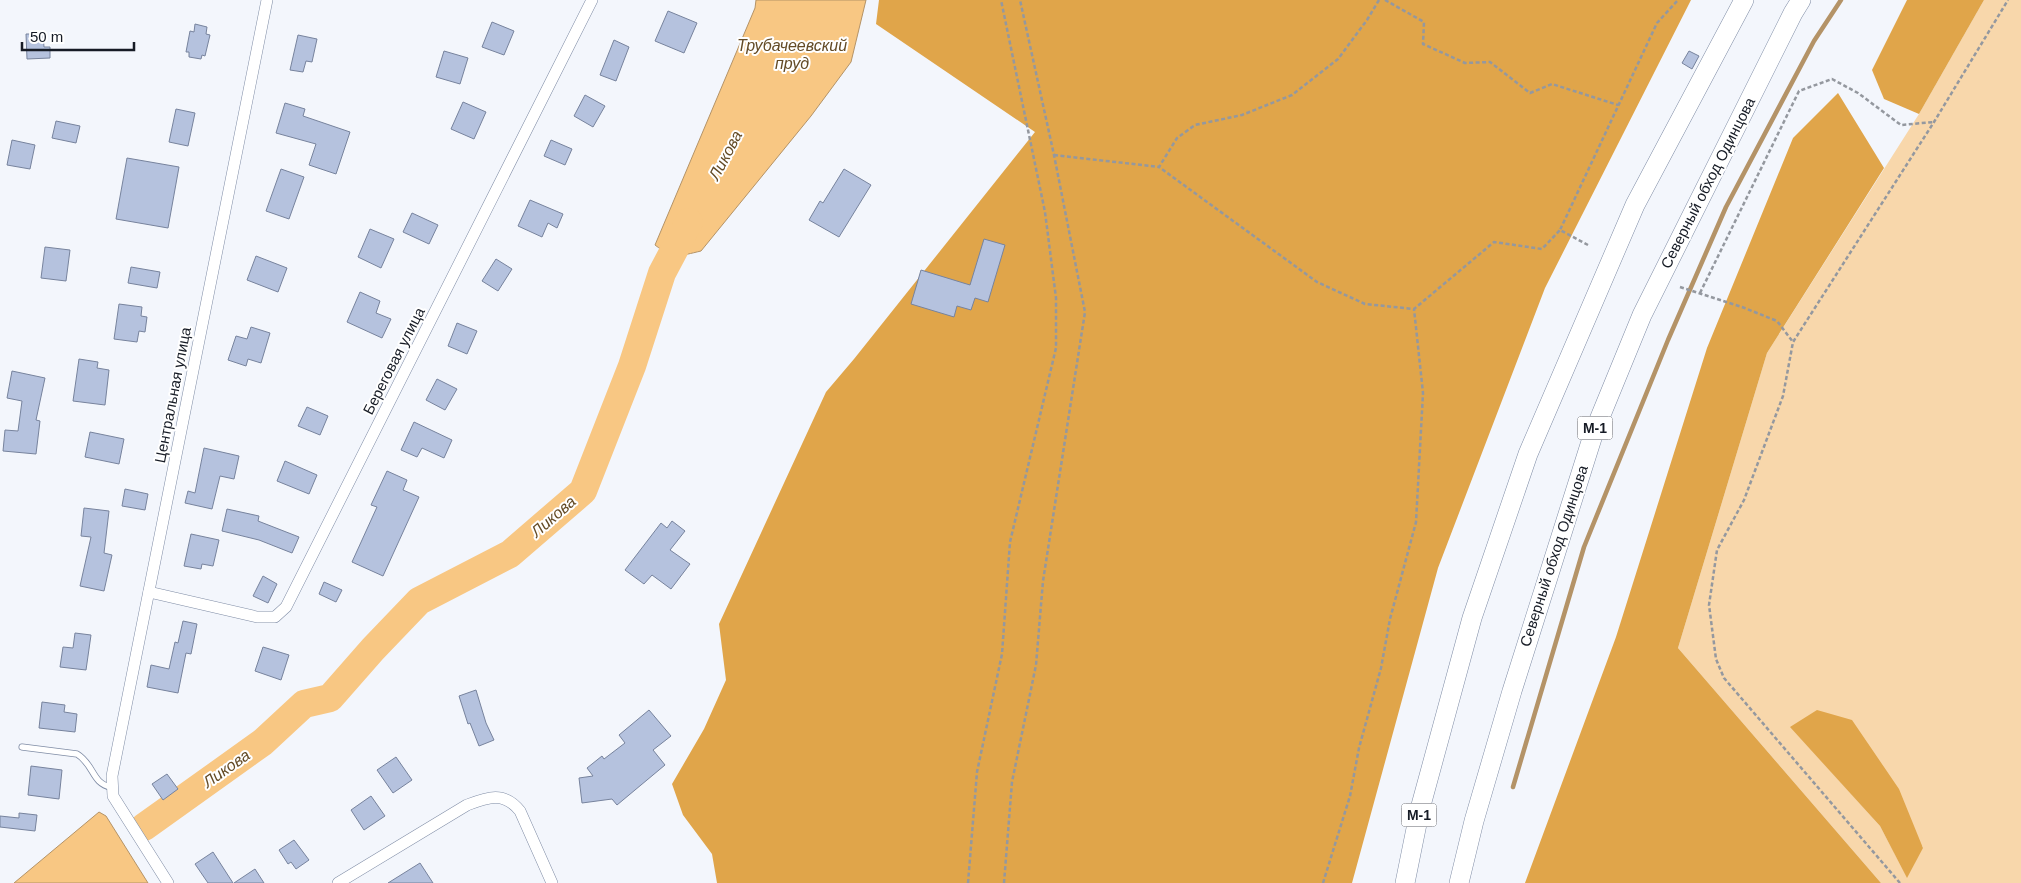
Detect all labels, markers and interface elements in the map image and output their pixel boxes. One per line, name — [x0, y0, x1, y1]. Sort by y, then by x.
scale bar — [22, 20, 135, 52]
text: 50 m — [30, 28, 63, 45]
water label: Трубачеевский пруд — [737, 37, 847, 72]
street label: Северный обход Одинцова — [1657, 94, 1758, 271]
water label: Ликова — [705, 128, 745, 184]
street label: Береговая улица — [359, 304, 428, 417]
street label: Центральная улица — [151, 325, 194, 464]
road number: М-1 — [1578, 416, 1612, 439]
street label: Северный обход Одинцова — [1516, 462, 1591, 649]
water label: Ликова — [527, 492, 579, 541]
water label: Ликова — [199, 746, 253, 791]
road number: М-1 — [1402, 804, 1436, 826]

